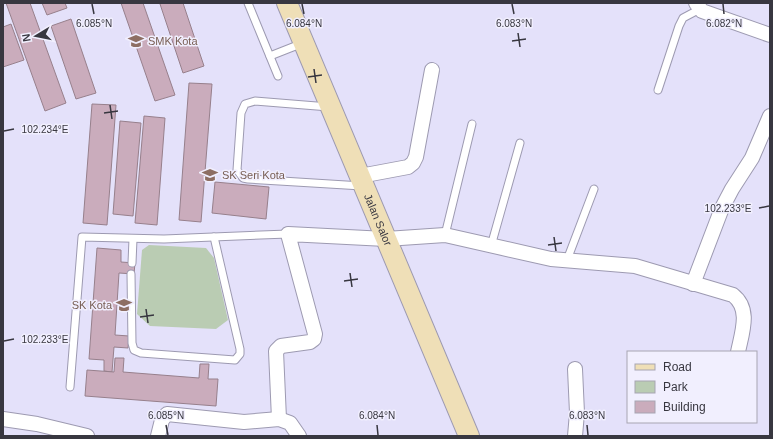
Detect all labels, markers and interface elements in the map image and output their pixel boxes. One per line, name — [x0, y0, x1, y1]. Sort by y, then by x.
north arrow — [16, 16, 56, 56]
text: 6.085°N — [76, 18, 112, 29]
text: 6.084°N — [286, 18, 322, 29]
text: 6.083°N — [496, 18, 532, 29]
text: 6.082°N — [706, 18, 742, 29]
school or university icon: SMK Kota — [127, 32, 145, 50]
text: N — [20, 33, 33, 43]
place label: SMK Kota — [148, 35, 198, 47]
text: 102.234°E — [22, 124, 69, 135]
school or university icon: SK Seri Kota — [201, 166, 219, 184]
place label: SK Seri Kota — [222, 169, 286, 181]
street label: Jalan Salor — [362, 192, 394, 248]
text: 102.233°E — [705, 203, 752, 214]
school or university icon: SK Kota — [115, 296, 133, 314]
place label: SK Kota — [72, 299, 113, 311]
text: 102.233°E — [22, 334, 69, 345]
legend — [627, 351, 757, 423]
text: Road — [663, 360, 692, 374]
text: Park — [663, 380, 689, 394]
text: Building — [663, 400, 706, 414]
text: 6.085°N — [148, 410, 184, 421]
text: 6.084°N — [359, 410, 395, 421]
text: 6.083°N — [569, 410, 605, 421]

